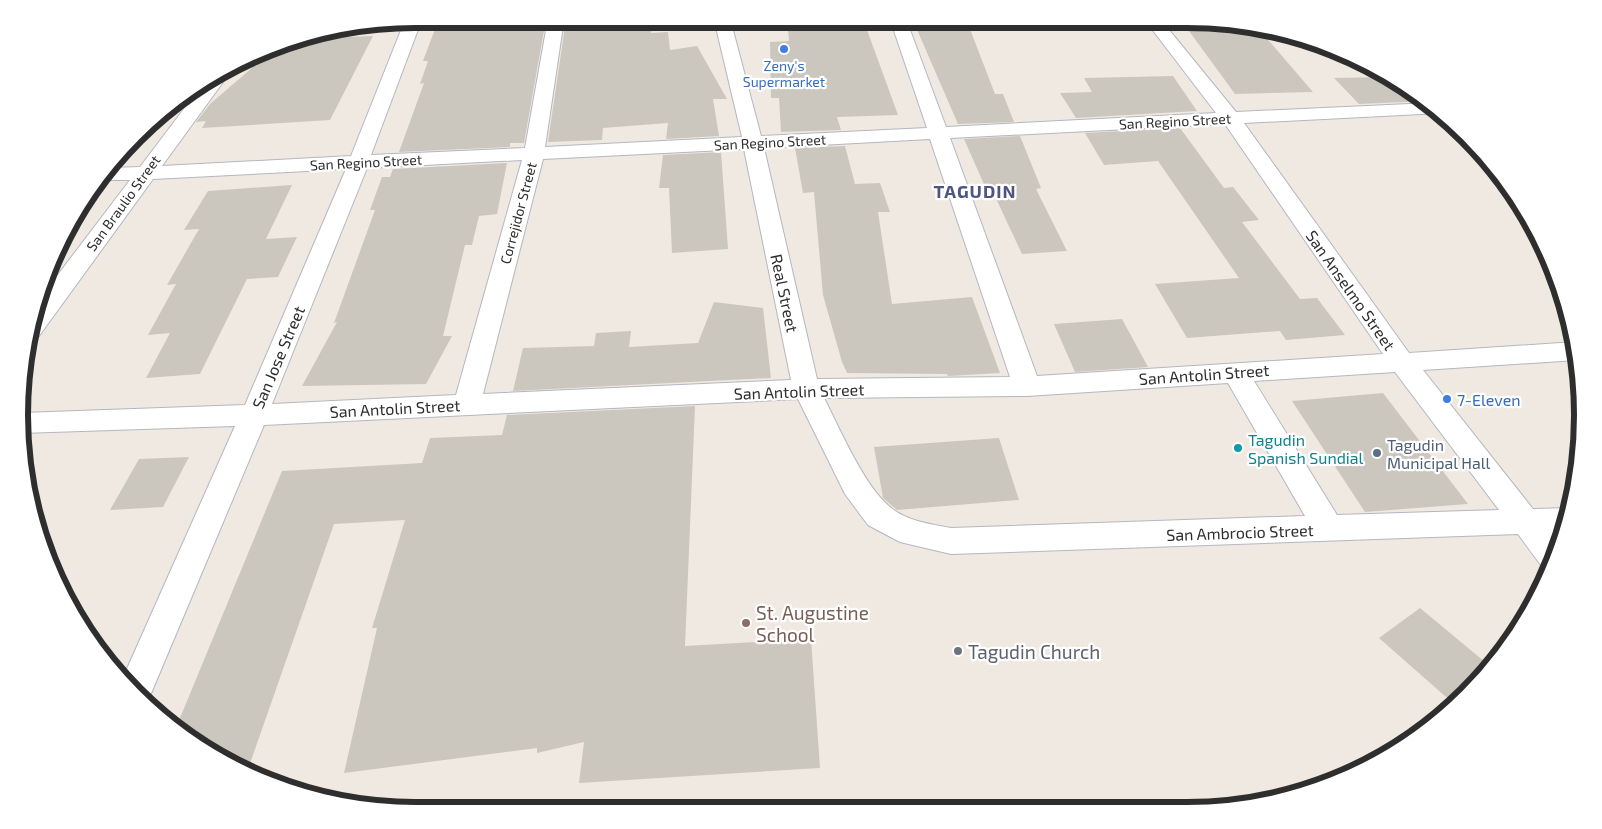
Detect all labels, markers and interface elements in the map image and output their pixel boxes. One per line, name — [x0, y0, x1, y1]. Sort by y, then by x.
marker: Zeny's Supermarket — [778, 43, 790, 55]
place label: Zeny's Supermarket — [743, 57, 825, 90]
street label: San Regino Street — [1118, 110, 1232, 132]
street label: San Regino Street — [713, 131, 827, 153]
street label: San Regino Street — [309, 151, 423, 173]
street label: San Braulio Street — [83, 152, 163, 254]
street label: Correjidor Street — [496, 160, 540, 266]
district label: TAGUDIN — [934, 180, 1017, 202]
street label: San Anselmo Street — [1302, 226, 1400, 354]
street label: Real Street — [767, 252, 803, 334]
street label: San Jose Street — [248, 303, 308, 411]
street label: San Antolin Street — [1138, 360, 1270, 388]
street label: San Antolin Street — [733, 379, 865, 403]
place label: 7-Eleven — [1457, 390, 1521, 409]
marker: 7-Eleven — [1441, 393, 1453, 405]
street label: San Antolin Street — [329, 395, 461, 421]
place label: Tagudin Spanish Sundial — [1248, 430, 1364, 467]
place label: Tagudin Municipal Hall — [1387, 435, 1490, 472]
marker: Tagudin Spanish Sundial — [1232, 442, 1244, 454]
marker: Tagudin Municipal Hall — [1371, 447, 1383, 459]
street label: San Ambrocio Street — [1166, 520, 1314, 544]
place label: St. Augustine School — [756, 601, 869, 646]
marker: St. Augustine School — [740, 617, 752, 629]
place label: Tagudin Church — [968, 640, 1100, 663]
marker: Tagudin Church — [952, 645, 964, 657]

